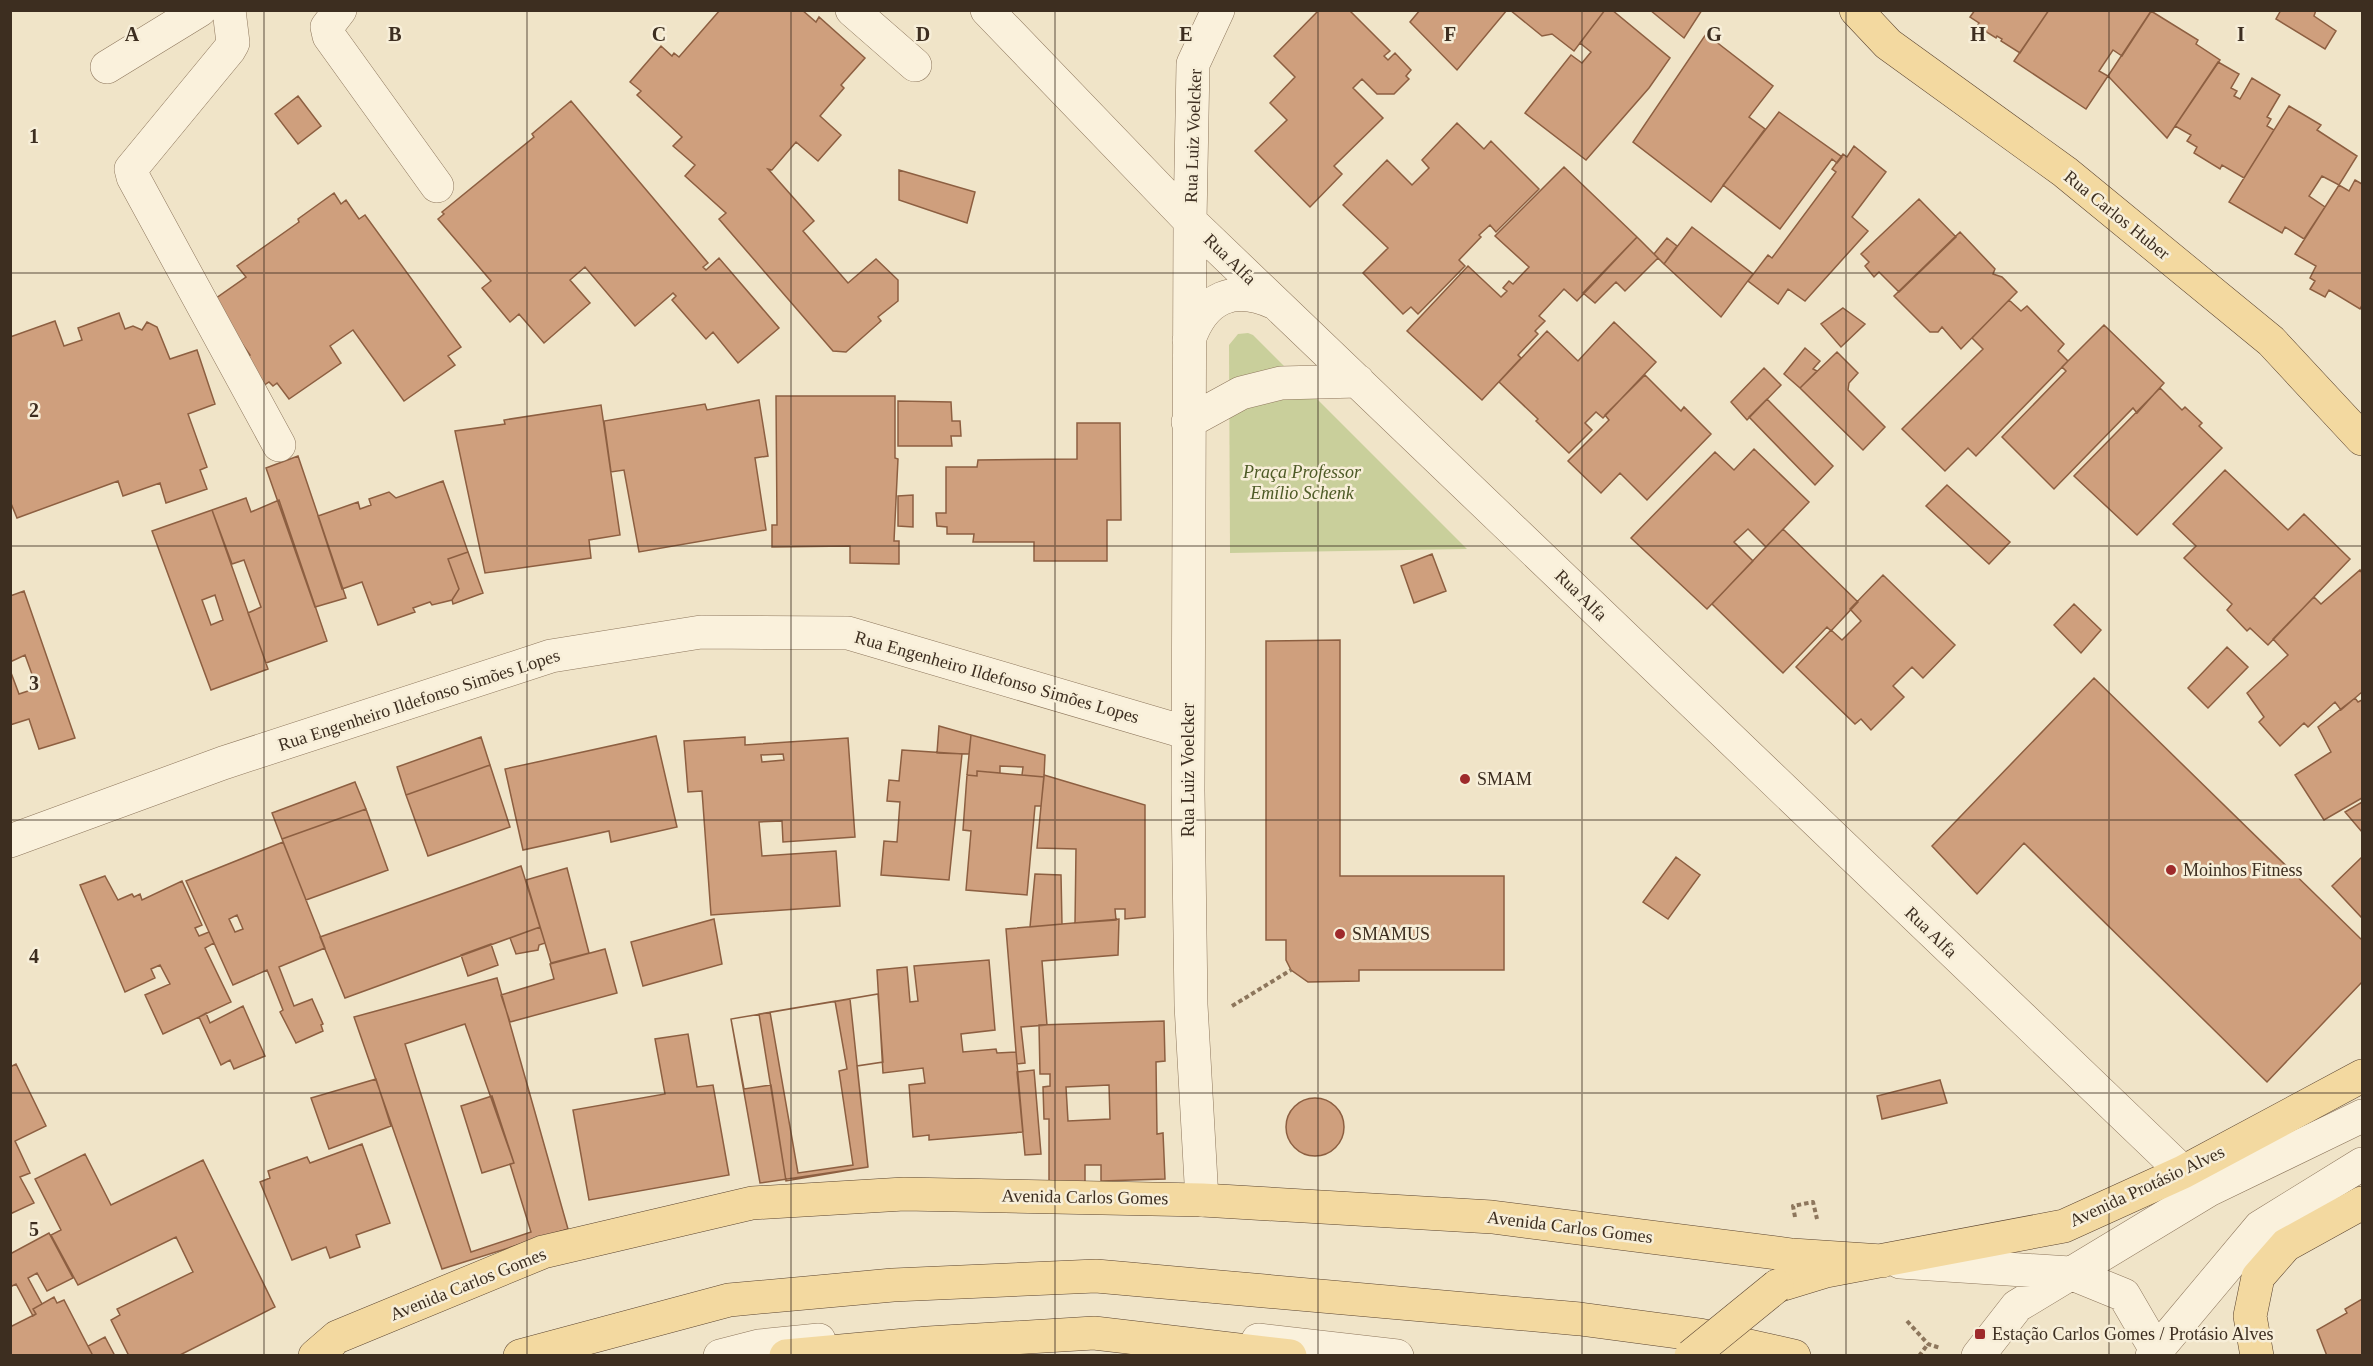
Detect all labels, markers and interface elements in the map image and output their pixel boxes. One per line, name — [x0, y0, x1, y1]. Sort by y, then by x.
text: A — [125, 23, 140, 45]
text: B — [388, 23, 402, 45]
text: C — [652, 23, 666, 45]
text: D — [916, 23, 930, 45]
text: E — [1179, 23, 1193, 45]
text: F — [1444, 23, 1456, 45]
text: G — [1706, 23, 1722, 45]
text: H — [1970, 23, 1986, 45]
text: I — [2237, 23, 2245, 45]
street label: Rua Luiz Voelcker — [1181, 69, 1205, 203]
text: 1 — [29, 125, 39, 147]
street label: Rua Carlos Huber — [2060, 166, 2174, 264]
street label: Rua Alfa — [1200, 229, 1260, 289]
text: 2 — [29, 399, 39, 421]
park label: Praça Professor Emílio Schenk — [1242, 462, 1362, 503]
street label: Rua Alfa — [1551, 565, 1611, 625]
street label: Rua Engenheiro Ildefonso Simões Lopes — [852, 627, 1142, 727]
street label: Rua Engenheiro Ildefonso Simões Lopes — [276, 645, 562, 755]
text: 3 — [29, 672, 39, 694]
street label: Rua Luiz Voelcker — [1178, 703, 1198, 837]
place label: SMAM — [1477, 769, 1532, 789]
marker: SMAM — [1458, 772, 1472, 786]
place label: Moinhos Fitness — [2183, 860, 2303, 880]
marker: Moinhos Fitness — [2164, 863, 2178, 877]
street label: Rua Alfa — [1901, 902, 1961, 962]
place label: SMAMUS — [1352, 924, 1430, 944]
marker: SMAMUS — [1333, 927, 1347, 941]
text: 4 — [29, 945, 39, 967]
street label: Avenida Protásio Alves — [2066, 1141, 2228, 1231]
street label: Avenida Carlos Gomes — [1002, 1186, 1168, 1208]
street label: Avenida Carlos Gomes — [1486, 1207, 1654, 1247]
text: 5 — [29, 1218, 39, 1240]
street label: Avenida Carlos Gomes — [387, 1244, 549, 1324]
place label: Estação Carlos Gomes / Protásio Alves — [1992, 1324, 2273, 1344]
marker: Estação Carlos Gomes / Protásio Alves — [1973, 1327, 1987, 1341]

